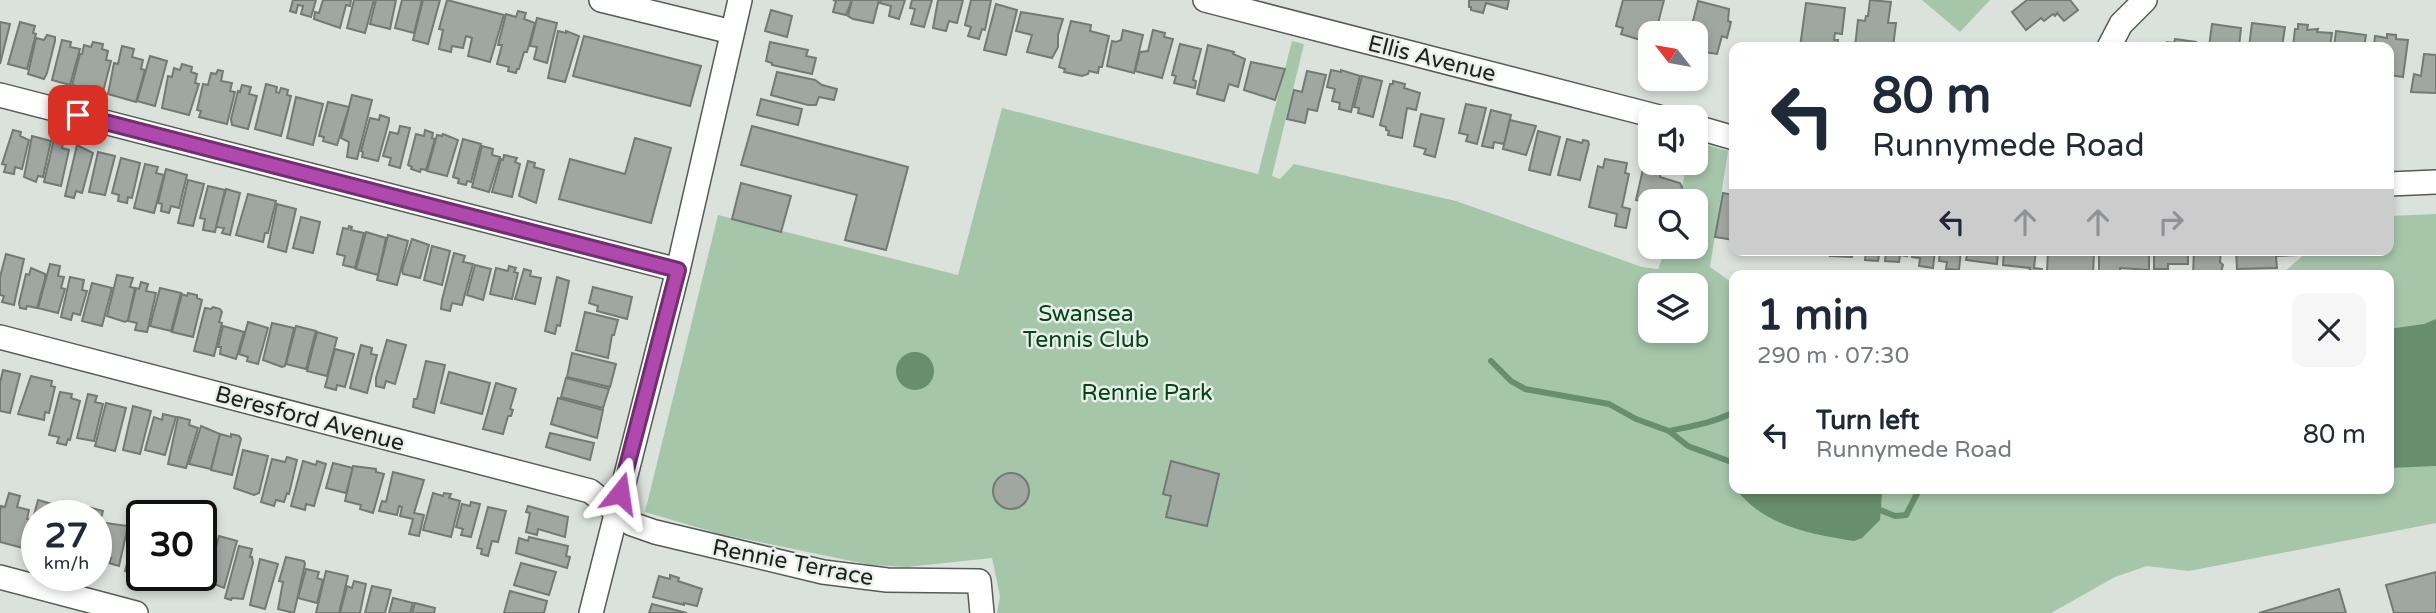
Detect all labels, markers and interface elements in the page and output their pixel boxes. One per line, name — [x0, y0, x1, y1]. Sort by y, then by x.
north arrow — [1638, 21, 1708, 91]
map controls — [1638, 21, 1708, 343]
street label: Ellis Avenue — [1365, 30, 1499, 88]
text: 80 m — [1872, 67, 1991, 126]
icon: left — [1757, 70, 1848, 161]
pin — [48, 85, 108, 145]
icon: arrive — [59, 96, 97, 134]
button: sound — [1638, 105, 1708, 175]
text: Runnymede Road — [1872, 127, 2145, 165]
button: search — [1638, 189, 1708, 259]
icon: left — [1933, 203, 1971, 241]
icon: ahead — [2006, 203, 2044, 241]
icon: ahead — [2079, 203, 2117, 241]
icon: right — [2152, 203, 2190, 241]
button: layers — [1638, 273, 1708, 343]
text: 1 min — [1757, 290, 1869, 341]
button: close — [2292, 293, 2366, 367]
park label: Swansea Tennis Club — [1023, 300, 1149, 354]
text: 290 m · 07:30 — [1757, 342, 1909, 370]
park label: Rennie Park — [1081, 379, 1213, 407]
street label: Beresford Avenue — [212, 380, 407, 458]
text: Turn left — [1816, 405, 1919, 436]
icon: left — [1757, 416, 1795, 454]
text: 80 m — [2303, 419, 2366, 450]
text: Runnymede Road — [1816, 436, 2012, 464]
position arrow — [583, 456, 657, 530]
speed limit sign: 30 — [126, 500, 217, 591]
text: 27 — [45, 515, 88, 557]
street label: Rennie Terrace — [710, 534, 876, 592]
text: km/h — [44, 552, 89, 574]

